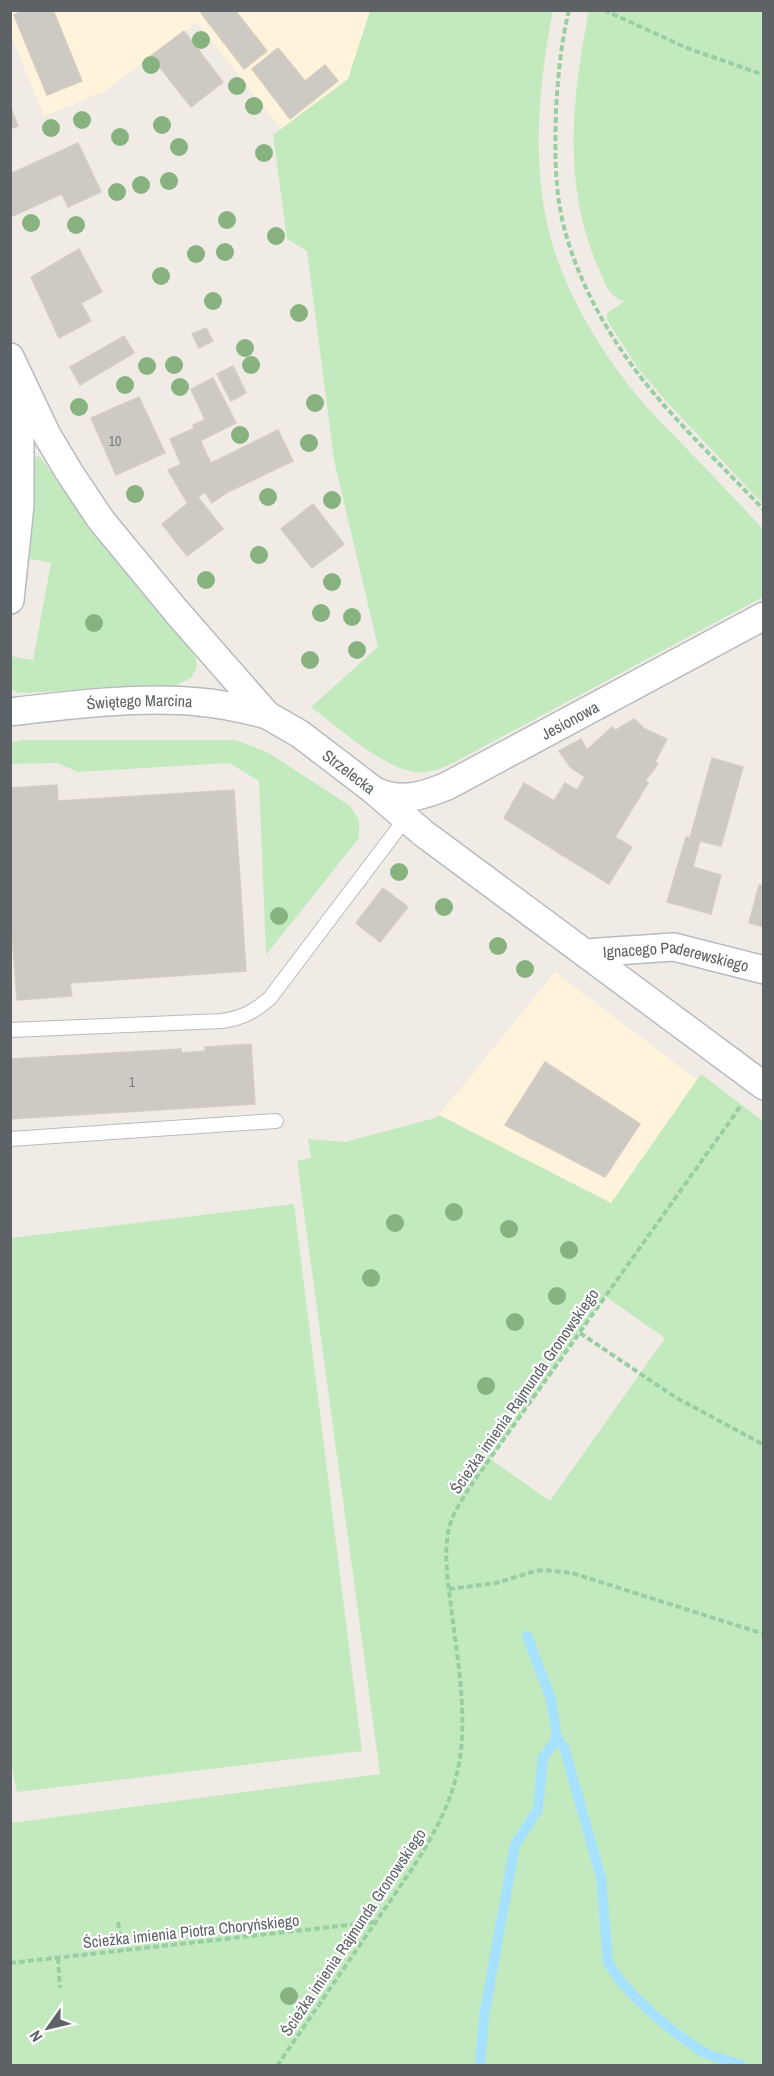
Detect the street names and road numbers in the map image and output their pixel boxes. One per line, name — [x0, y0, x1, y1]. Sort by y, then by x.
street label: Świętego Marcina — [86, 689, 194, 715]
street label: Jesionowa — [537, 695, 603, 745]
street label: Strzelecka — [318, 744, 381, 799]
street label: Ignacego Paderewskiego — [602, 936, 751, 977]
street label: Ścieżka imienia Rajmunda Gronowskiego — [445, 1284, 603, 1498]
street label: Ścieżka imienia Rajmunda Gronowskiego — [275, 1824, 431, 2040]
street label: Ścieżka imienia Piotra Choryńskiego — [82, 1909, 300, 1953]

